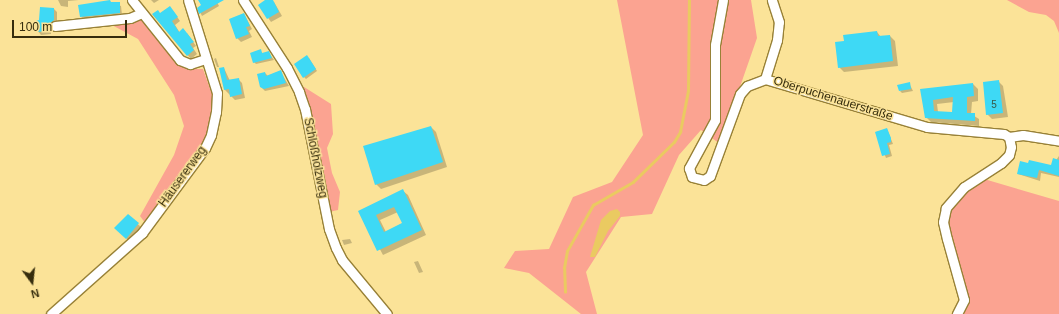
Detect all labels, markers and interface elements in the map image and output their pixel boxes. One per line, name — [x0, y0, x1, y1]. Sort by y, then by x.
scale bar — [14, 12, 129, 38]
text: 100 m — [19, 20, 52, 34]
street label: Oberpuchenauerstraße — [772, 74, 894, 124]
house number: 5 — [991, 99, 997, 111]
street label: Schloßholzweg — [300, 117, 330, 199]
street label: Häusererweg — [156, 144, 210, 210]
north arrow — [12, 262, 52, 302]
text: N — [30, 287, 41, 300]

